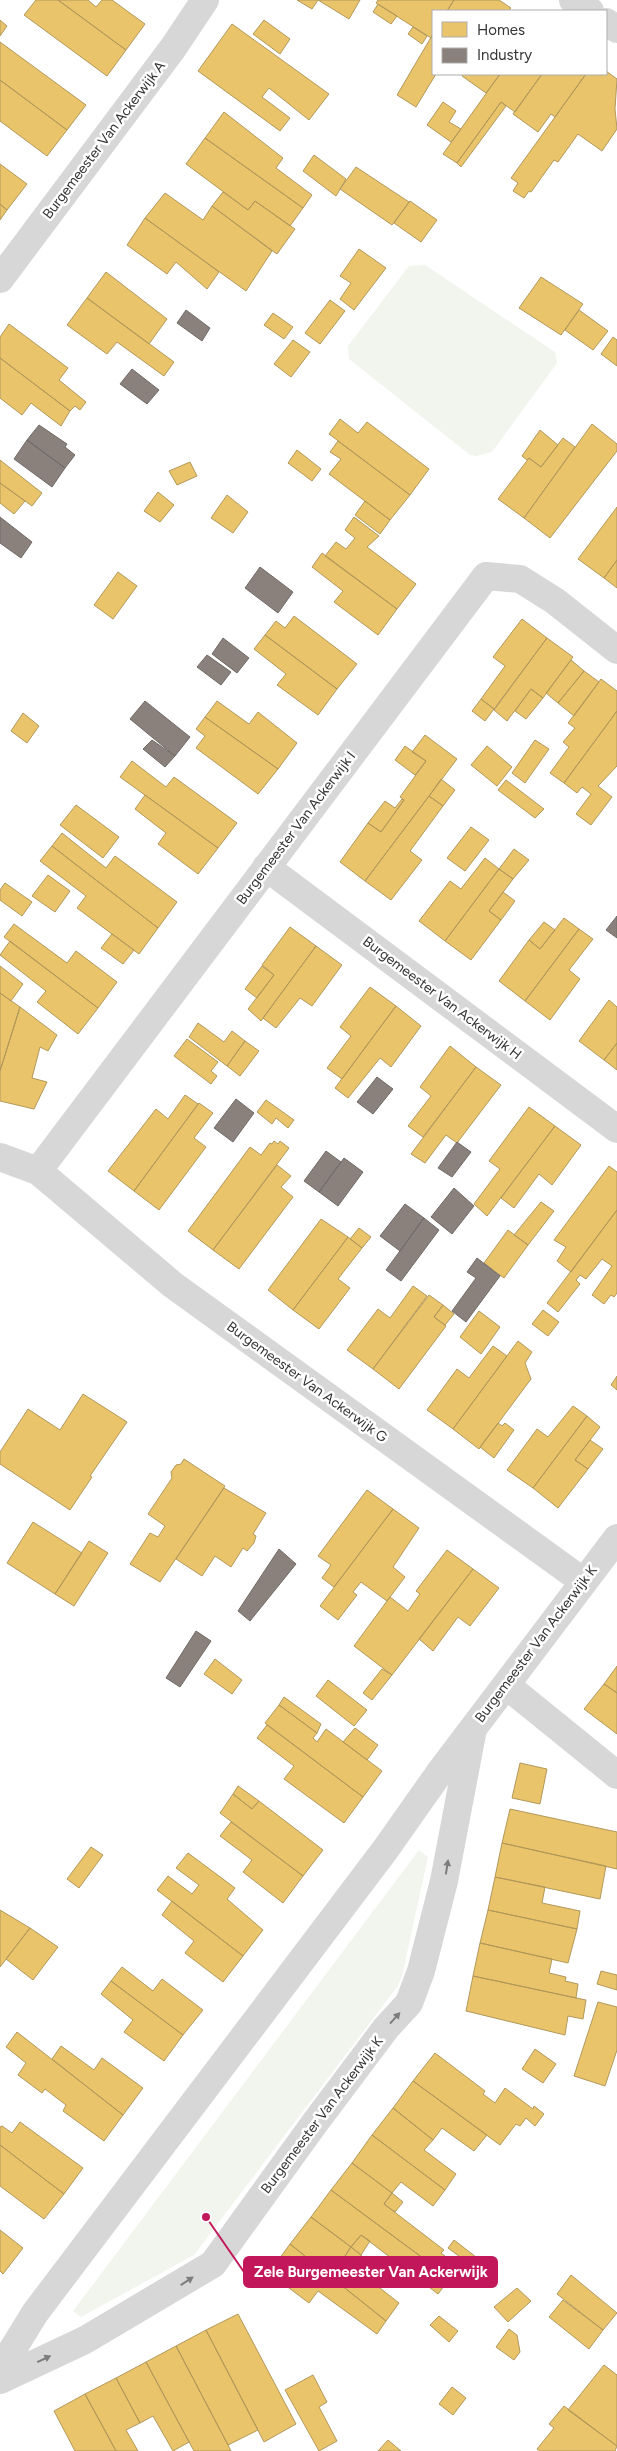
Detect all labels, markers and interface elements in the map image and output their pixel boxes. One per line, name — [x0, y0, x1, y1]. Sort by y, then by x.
legend — [432, 10, 607, 75]
text: Homes — [477, 21, 525, 39]
text: Industry — [477, 46, 532, 64]
street label: Burgemeester Van Ackerwijk A — [39, 57, 169, 222]
street label: Burgemeester Van Ackerwijk I — [233, 748, 359, 908]
street label: Burgemeester Van Ackerwijk H — [359, 933, 525, 1063]
street label: Burgemeester Van Ackerwijk G — [223, 1318, 391, 1446]
street label: Burgemeester Van Ackerwijk K — [471, 1562, 601, 1726]
one-way arrow — [443, 1858, 451, 1874]
one-way arrow — [389, 2013, 401, 2025]
street label: Burgemeester Van Ackerwijk K — [257, 2033, 387, 2197]
callout: Zele Burgemeester Van Ackerwijk — [244, 2257, 497, 2287]
text: Zele Burgemeester Van Ackerwijk — [254, 2263, 488, 2281]
one-way arrow — [180, 2277, 193, 2286]
one-way arrow — [37, 2355, 51, 2363]

